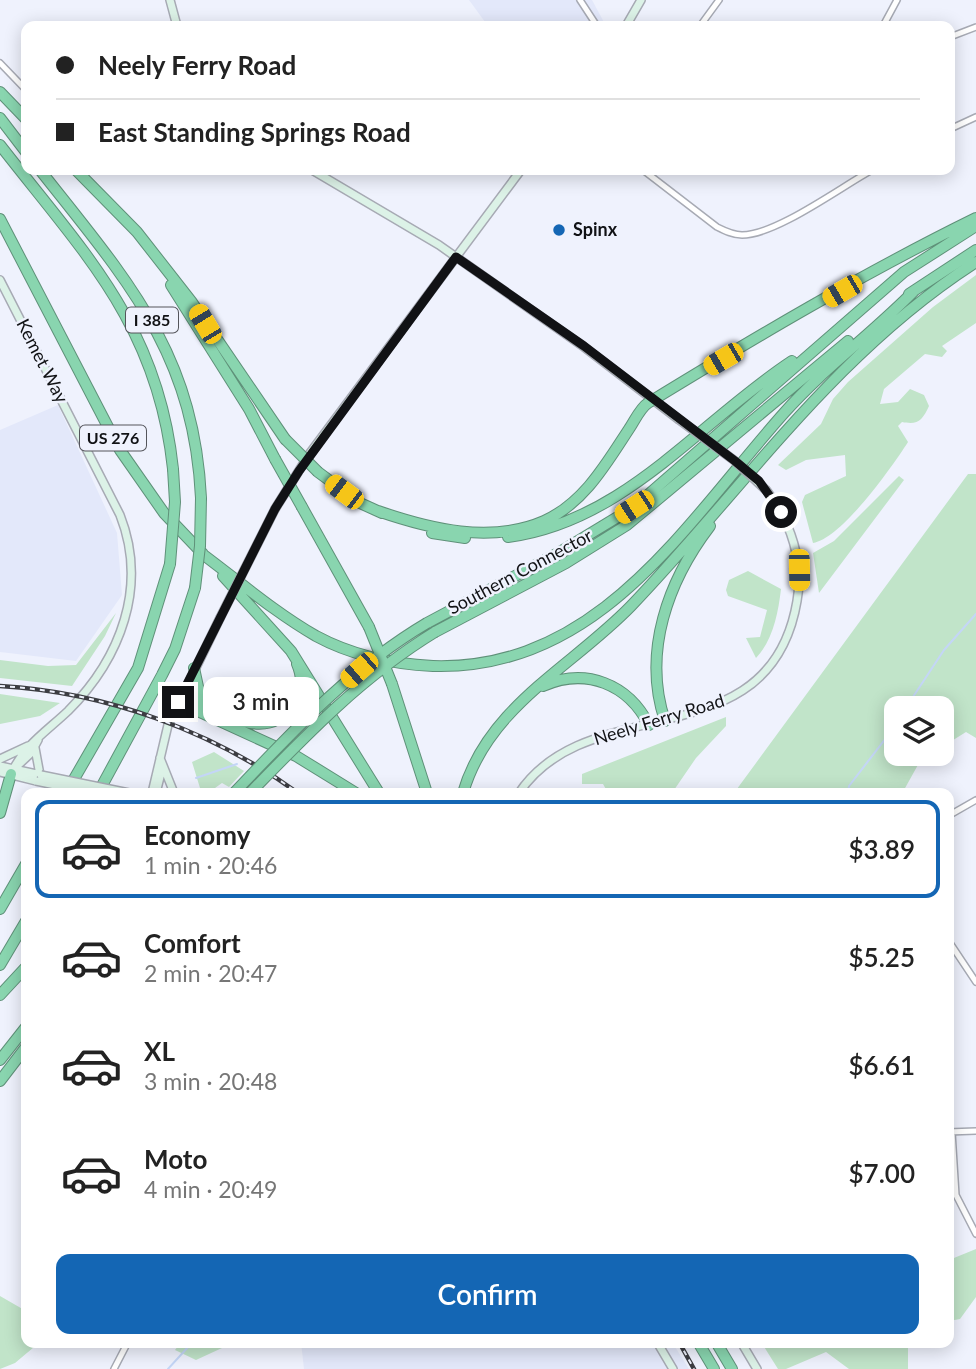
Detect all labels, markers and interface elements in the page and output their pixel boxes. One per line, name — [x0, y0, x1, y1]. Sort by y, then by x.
text: Neely Ferry Road — [98, 49, 296, 81]
text: East Standing Springs Road — [98, 116, 411, 148]
place label: Spinx — [573, 218, 618, 240]
marker: Spinx — [551, 222, 567, 238]
car — [819, 271, 866, 311]
car — [186, 301, 225, 347]
road number: I 385 — [126, 308, 178, 332]
street label: Kemet Way — [12, 315, 74, 407]
car — [700, 339, 747, 379]
road number: US 276 — [80, 426, 146, 450]
car — [321, 471, 368, 513]
car — [611, 487, 658, 527]
route start — [765, 496, 797, 528]
street label: Southern Connector — [443, 524, 596, 619]
car — [789, 549, 810, 591]
car — [337, 648, 382, 692]
callout: 3 min — [202, 678, 318, 726]
route end — [162, 686, 194, 718]
text: 3 min — [233, 687, 289, 715]
street label: Neely Ferry Road — [591, 689, 727, 749]
map controls — [884, 696, 954, 766]
button: layers — [884, 696, 954, 766]
icon: car — [60, 818, 123, 881]
text: Economy — [144, 819, 250, 851]
text: $3.89 — [849, 833, 915, 865]
text: 1 min · 20:46 — [144, 851, 277, 879]
icon: car — [60, 926, 123, 989]
text: Comfort — [144, 927, 241, 959]
text: $5.25 — [849, 941, 915, 973]
text: 2 min · 20:47 — [144, 959, 277, 987]
icon: car — [60, 1034, 123, 1097]
text: XL — [144, 1035, 175, 1067]
text: $6.61 — [849, 1049, 915, 1081]
text: 3 min · 20:48 — [144, 1067, 277, 1095]
icon: car — [60, 1142, 123, 1205]
text: Moto — [144, 1143, 207, 1175]
text: $7.00 — [849, 1157, 915, 1189]
text: 4 min · 20:49 — [144, 1175, 277, 1203]
button: Confirm — [56, 1254, 919, 1334]

